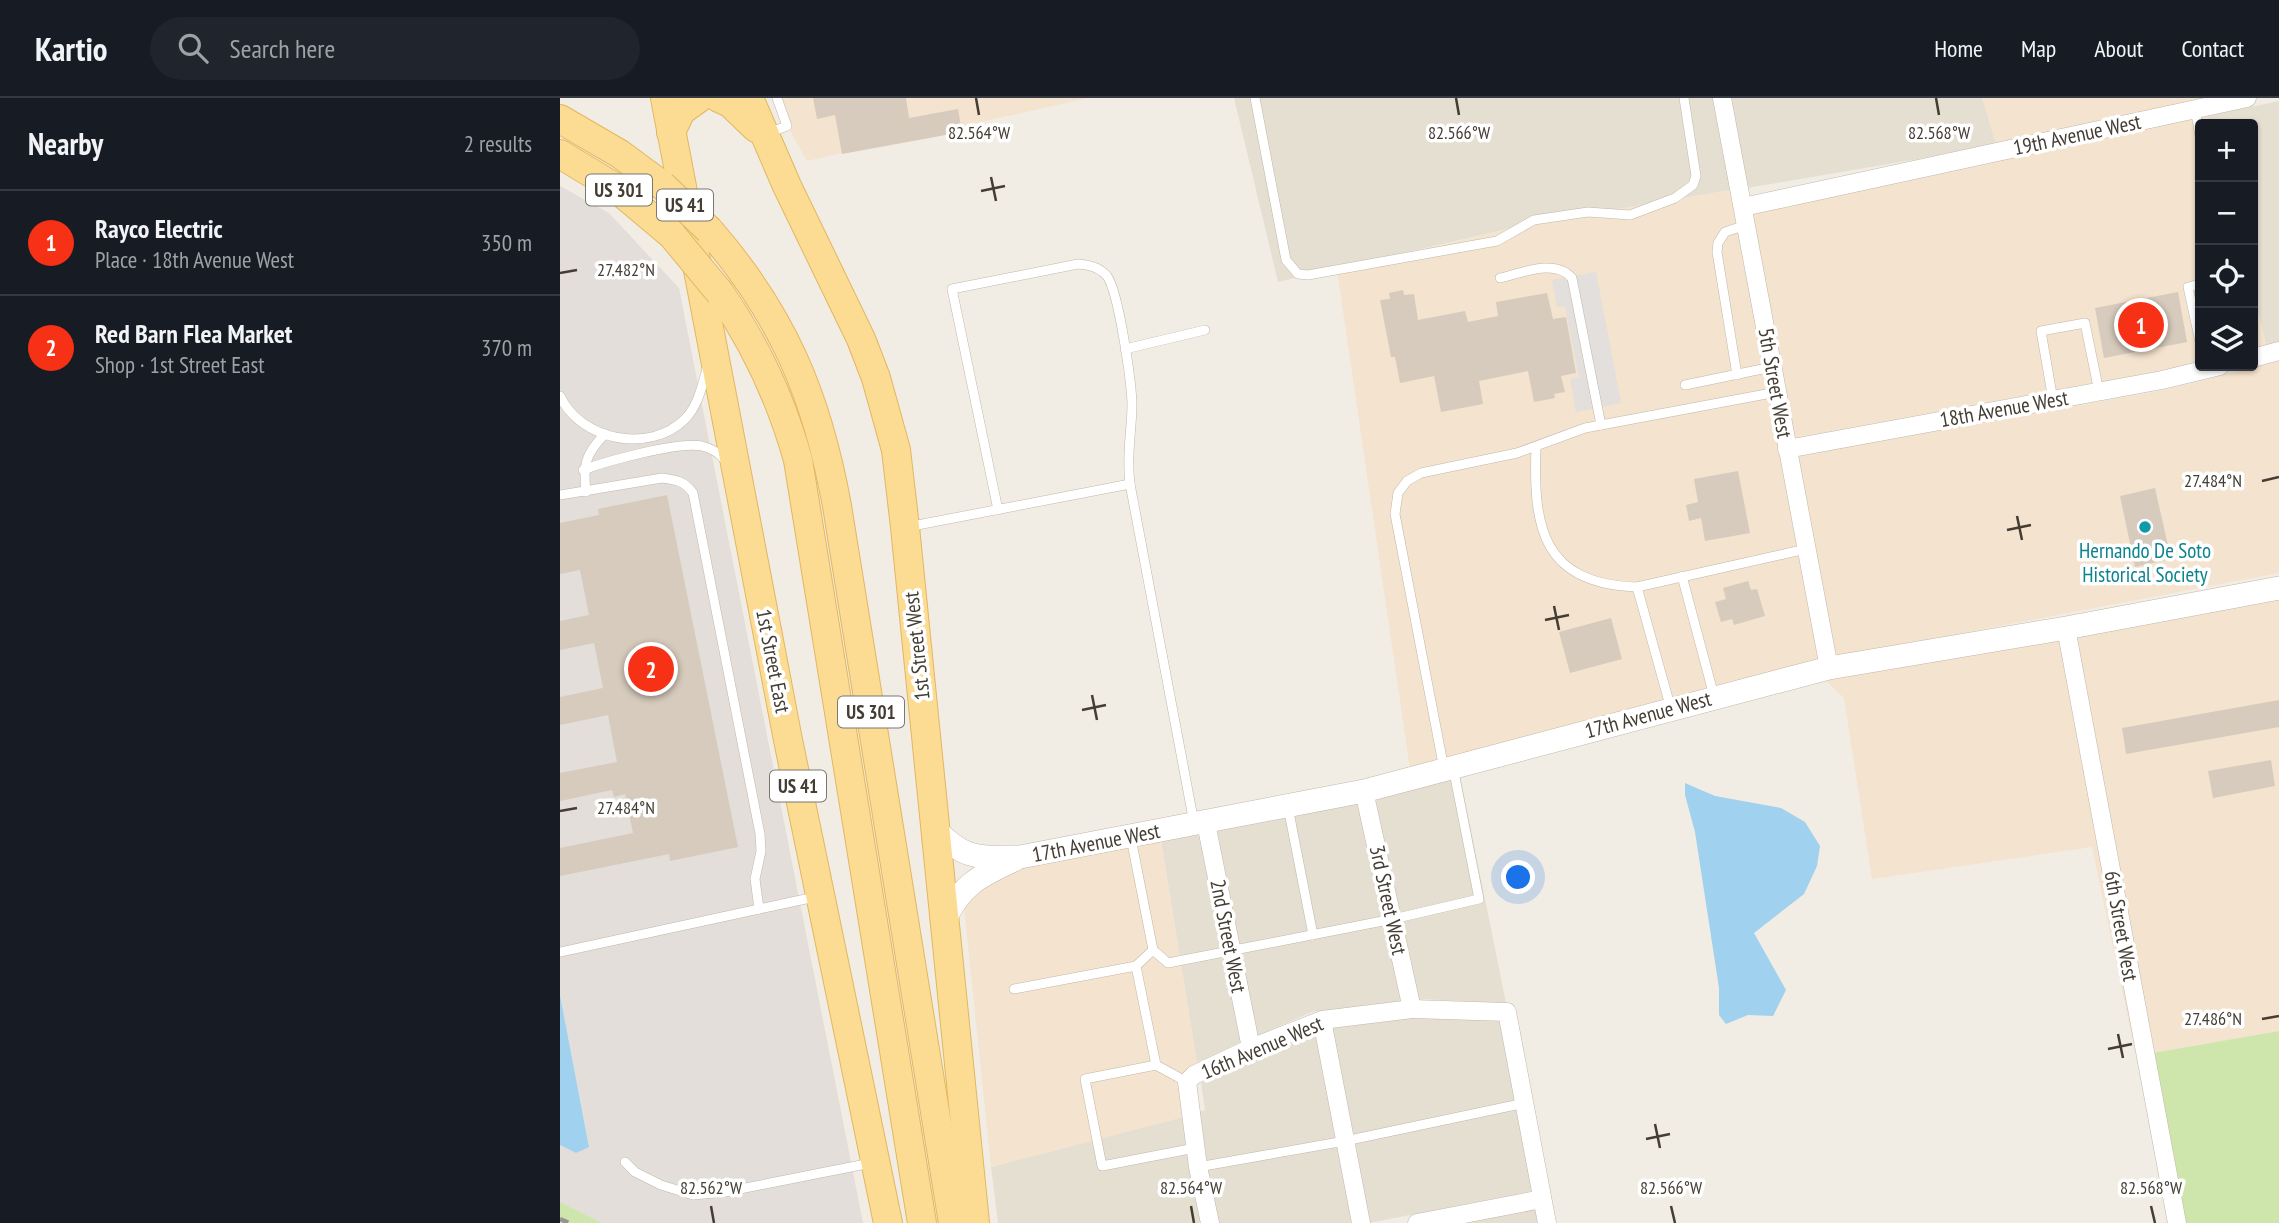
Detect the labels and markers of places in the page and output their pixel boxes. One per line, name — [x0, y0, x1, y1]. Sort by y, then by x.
pin: 1 — [2118, 299, 2164, 351]
marker: Hernando De Soto Historical Society — [2137, 519, 2153, 535]
place label: Hernando De Soto Historical Society — [2079, 537, 2211, 588]
pin: 2 — [628, 643, 674, 695]

